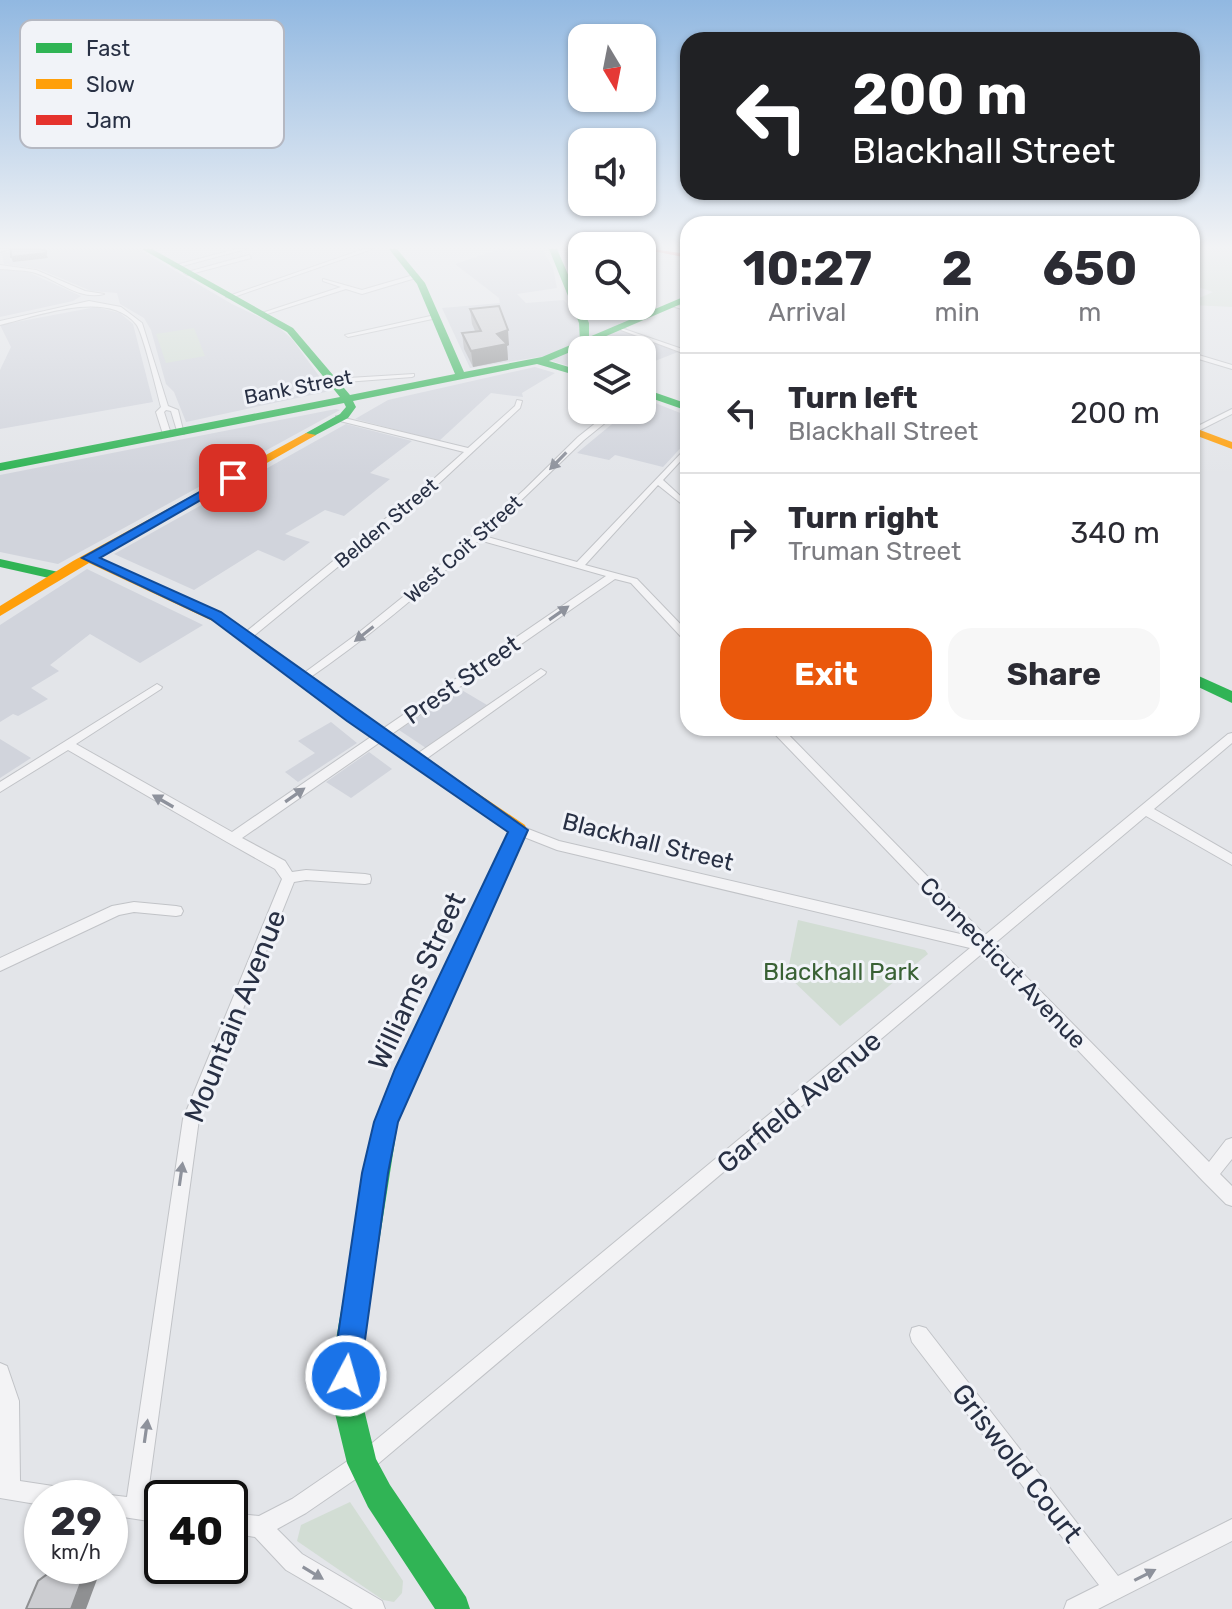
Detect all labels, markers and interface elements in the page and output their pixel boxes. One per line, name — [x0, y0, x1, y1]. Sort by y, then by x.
legend — [20, 20, 284, 148]
north arrow — [568, 24, 656, 112]
map controls — [568, 24, 656, 424]
text: Fast — [86, 35, 131, 62]
text: 200 m — [852, 62, 1028, 128]
icon: left — [720, 64, 824, 168]
text: Slow — [86, 71, 135, 98]
text: Jam — [86, 107, 132, 134]
button: sound — [568, 128, 656, 216]
text: Blackhall Street — [852, 129, 1115, 172]
button: search — [568, 232, 656, 320]
text: 10:27 — [743, 240, 872, 297]
text: 2 — [942, 240, 973, 297]
text: 650 — [1042, 240, 1137, 297]
text: Arrival — [768, 297, 846, 328]
text: min — [935, 297, 980, 328]
text: m — [1078, 297, 1101, 328]
button: layers — [568, 336, 656, 424]
street label: Bank Street — [242, 365, 354, 409]
text: Turn left — [788, 380, 918, 416]
icon: left — [720, 391, 764, 435]
text: 200 m — [1070, 395, 1160, 431]
text: Blackhall Street — [788, 416, 978, 447]
pin — [199, 444, 267, 512]
one-way arrow — [549, 451, 568, 470]
icon: arrive — [211, 456, 255, 500]
street label: Belden Street — [329, 473, 443, 573]
street label: West Coit Street — [399, 490, 527, 608]
text: Turn right — [788, 500, 939, 536]
icon: right — [720, 511, 764, 555]
text: 340 m — [1070, 515, 1160, 551]
text: Truman Street — [788, 536, 961, 567]
one-way arrow — [549, 606, 570, 621]
one-way arrow — [354, 625, 374, 642]
button: Exit — [720, 628, 932, 720]
button: Share — [948, 628, 1160, 720]
street label: Prest Street — [399, 630, 525, 730]
one-way arrow — [285, 788, 306, 803]
one-way arrow — [152, 794, 174, 808]
street label: Blackhall Street — [559, 807, 737, 877]
street label: Connecticut Avenue — [914, 872, 1092, 1054]
street label: Williams Street — [361, 887, 473, 1075]
street label: Mountain Avenue — [177, 905, 293, 1127]
park label: Blackhall Park — [763, 958, 920, 986]
street label: Garfield Avenue — [710, 1024, 888, 1180]
one-way arrow — [175, 1161, 188, 1186]
position arrow — [304, 1334, 388, 1418]
street label: Griswold Court — [945, 1377, 1089, 1549]
one-way arrow — [140, 1418, 153, 1443]
speed limit sign: 40 — [144, 1480, 248, 1584]
text: 29 — [50, 1498, 102, 1545]
text: km/h — [51, 1540, 101, 1564]
one-way arrow — [302, 1566, 324, 1580]
one-way arrow — [1133, 1568, 1156, 1581]

